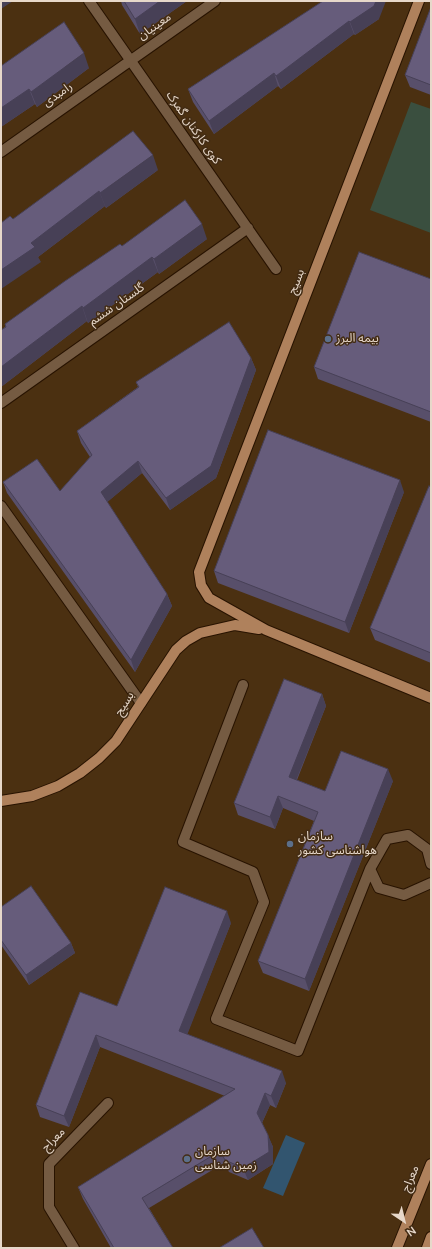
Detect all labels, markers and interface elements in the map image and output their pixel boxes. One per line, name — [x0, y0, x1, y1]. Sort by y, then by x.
street label: معینیان — [136, 10, 174, 44]
street label: رامبدی — [40, 80, 76, 110]
street label: کوی کارکنان گمرک — [163, 89, 223, 167]
street label: بسیج — [286, 267, 308, 297]
street label: گلستان ششم — [87, 281, 147, 329]
place label: بیمه البرز — [336, 332, 379, 346]
marker: بیمه البرز — [323, 334, 333, 344]
street label: بسیج — [112, 689, 138, 719]
place label: سازمان هواشناسی کشور — [298, 830, 377, 858]
marker: سازمان هواشناسی کشور — [285, 839, 295, 849]
street label: معراج — [39, 1125, 69, 1155]
place label: سازمان زمین شناسی — [195, 1145, 257, 1173]
marker: سازمان زمین شناسی — [182, 1154, 192, 1164]
street label: معراج — [399, 1164, 423, 1194]
north arrow — [384, 1201, 424, 1241]
text: N — [404, 1223, 419, 1240]

